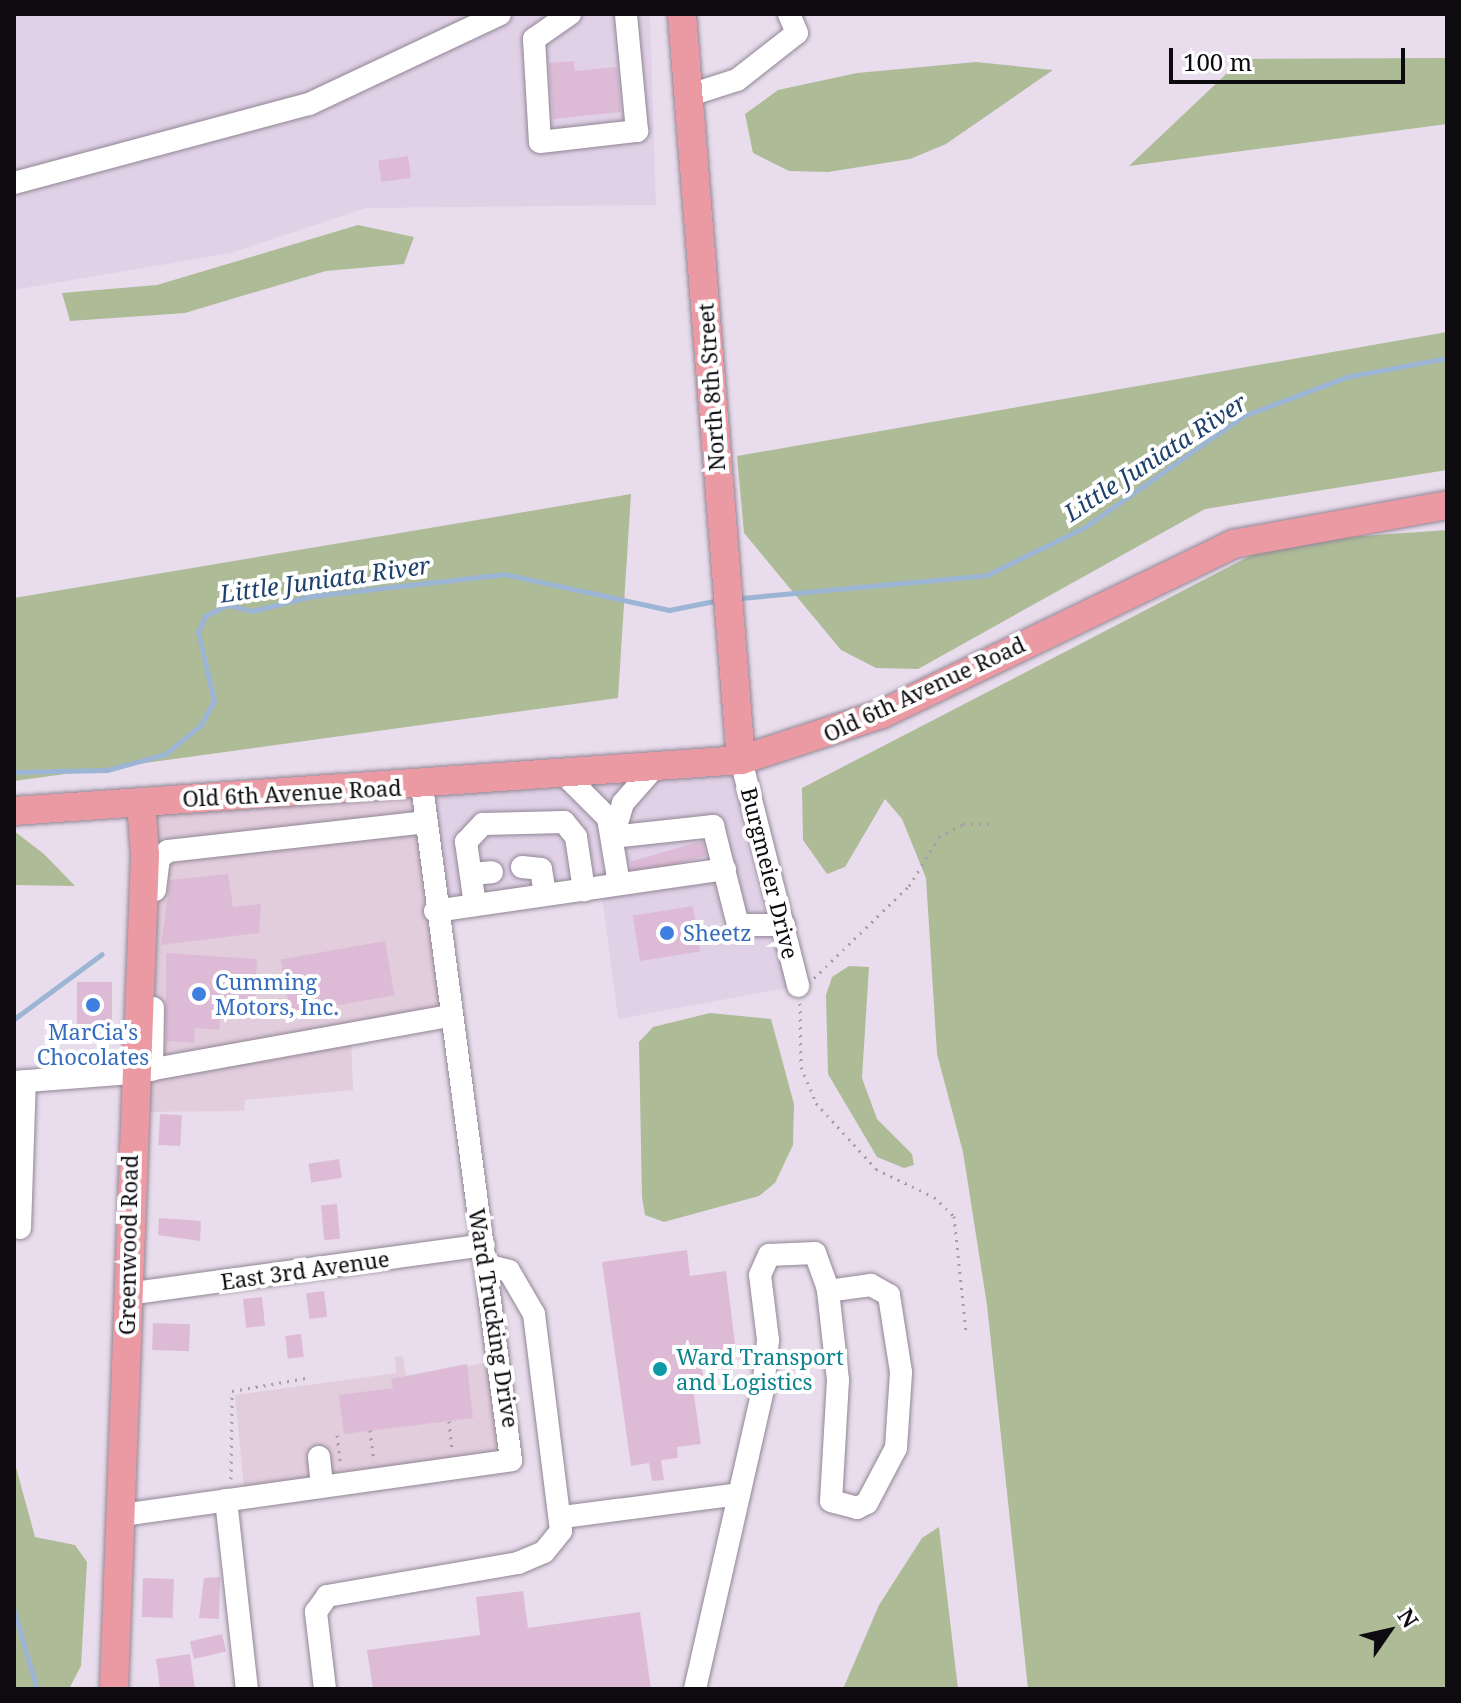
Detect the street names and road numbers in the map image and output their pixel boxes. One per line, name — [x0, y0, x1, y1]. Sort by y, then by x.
street label: North 8th Street — [692, 302, 730, 472]
street label: Old 6th Avenue Road — [819, 631, 1029, 747]
street label: Old 6th Avenue Road — [182, 774, 402, 812]
street label: Burgmeier Drive — [736, 784, 804, 962]
street label: Greenwood Road — [113, 1155, 143, 1335]
street label: Ward Trucking Drive — [464, 1206, 524, 1430]
street label: East 3rd Avenue — [219, 1245, 391, 1295]

